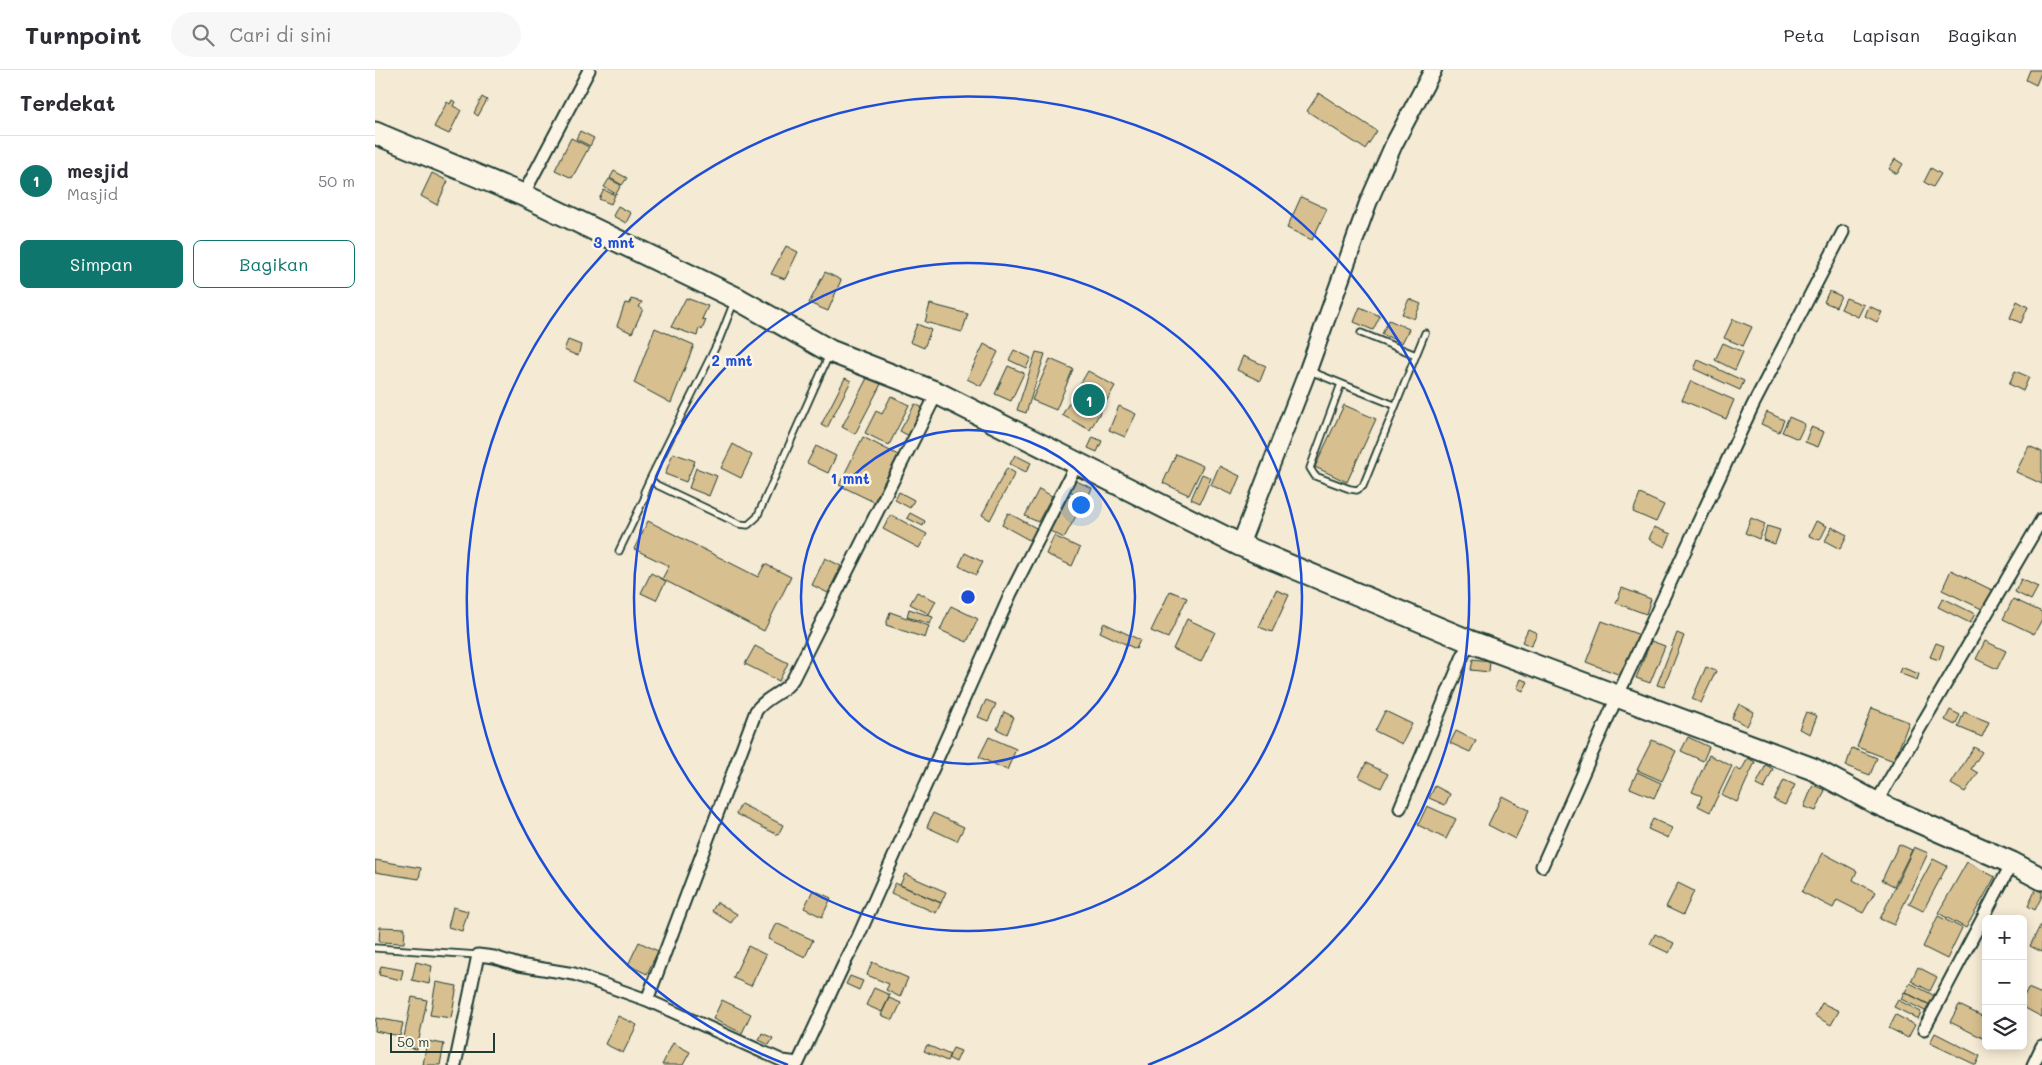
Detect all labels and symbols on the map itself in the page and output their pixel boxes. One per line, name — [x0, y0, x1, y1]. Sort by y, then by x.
text: 3 mnt — [593, 232, 635, 252]
text: 2 mnt — [712, 350, 753, 370]
pin: 1 — [1073, 381, 1105, 419]
text: 1 mnt — [830, 468, 870, 488]
your location — [1068, 492, 1094, 518]
centre of rings — [959, 588, 977, 606]
scale bar — [390, 1030, 495, 1053]

